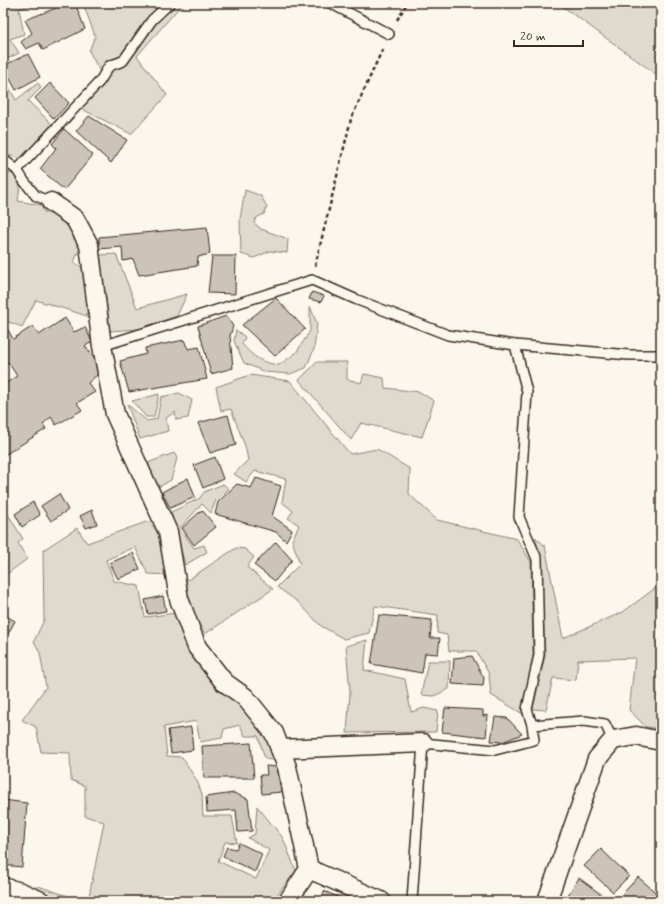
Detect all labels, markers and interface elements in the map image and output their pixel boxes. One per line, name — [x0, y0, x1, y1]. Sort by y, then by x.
scale bar — [514, 22, 583, 48]
text: 20 m — [520, 29, 546, 45]

